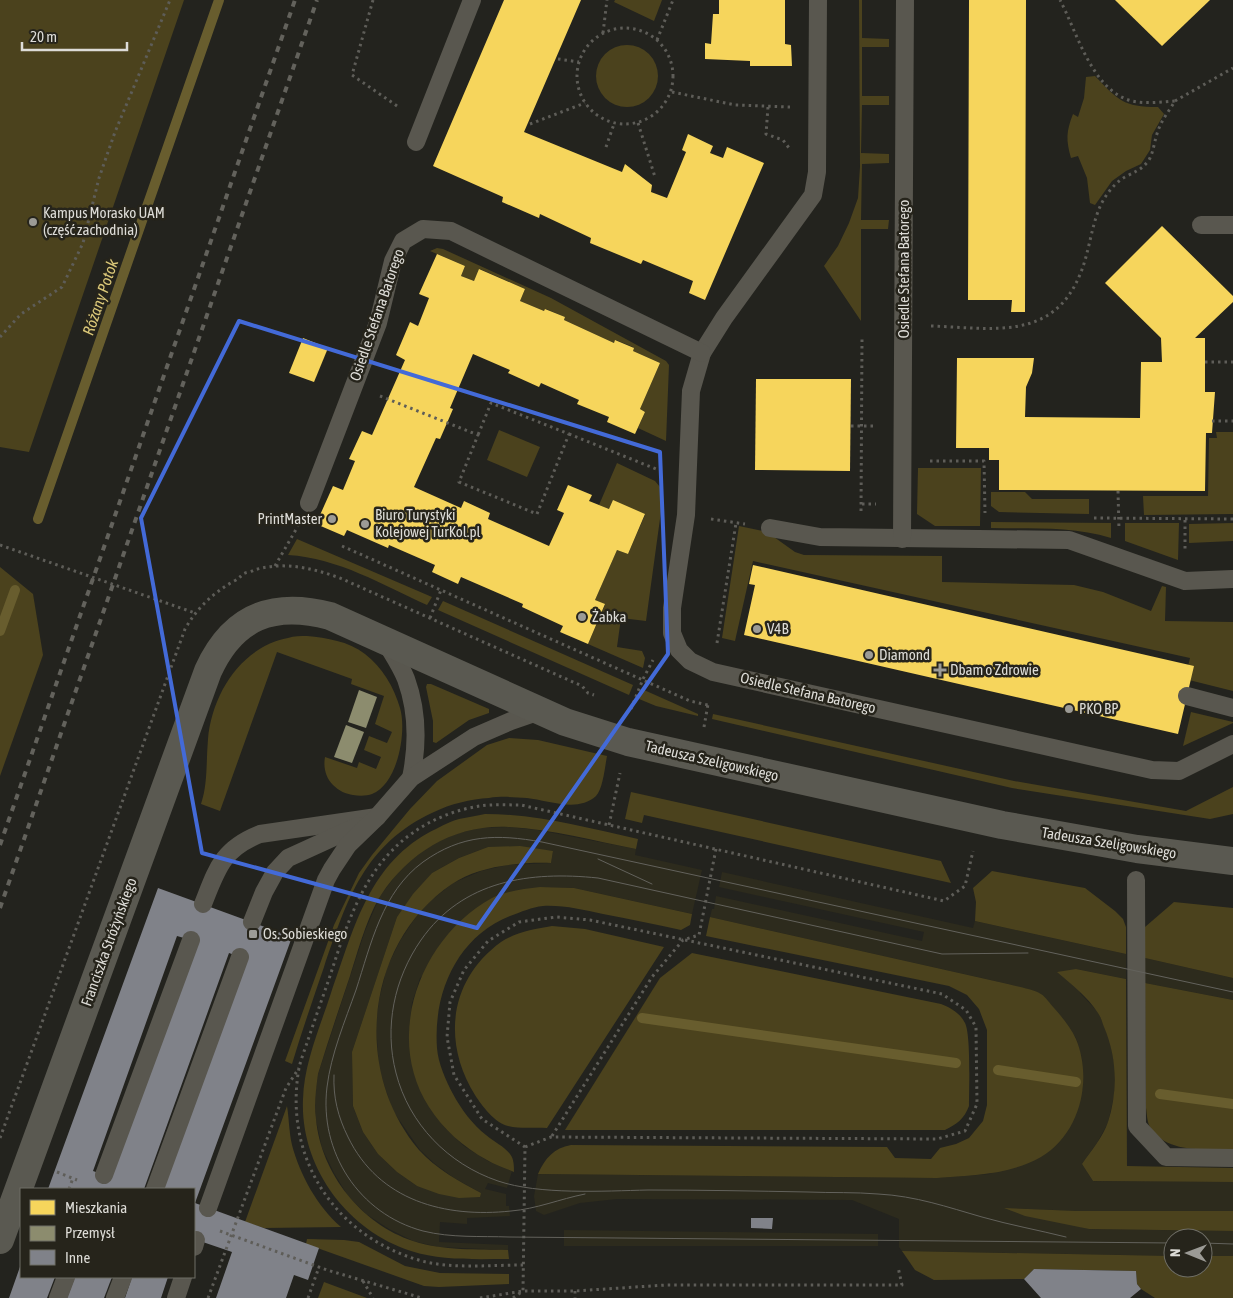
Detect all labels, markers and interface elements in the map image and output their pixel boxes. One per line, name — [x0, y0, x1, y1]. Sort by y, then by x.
scale bar — [22, 20, 128, 52]
text: 20 m — [30, 28, 57, 45]
street label: Osiedle Stefana Batorego — [895, 200, 912, 338]
place label: Kampus Morasko UAM (część zachodnia) — [43, 204, 165, 238]
marker: Kampus Morasko UAM (część zachodnia) — [27, 216, 39, 228]
street label: Osiedle Stefana Batorego — [346, 247, 407, 383]
water label: Różany Potok — [79, 256, 123, 338]
place label: Biuro Turystyki Kolejowej TurKol.pl — [375, 506, 481, 540]
place label: PrintMaster — [257, 510, 323, 527]
marker: PrintMaster — [326, 513, 338, 525]
marker: Biuro Turystyki Kolejowej TurKol.pl — [359, 518, 371, 530]
place label: Żabka — [592, 608, 626, 625]
marker: Żabka — [576, 611, 588, 623]
place label: V4B — [767, 620, 789, 637]
marker: V4B — [751, 623, 763, 635]
place label: Diamond — [879, 646, 930, 663]
marker: Diamond — [863, 649, 875, 661]
place label: Dbam o Zdrowie — [950, 661, 1039, 678]
marker: Dbam o Zdrowie — [934, 664, 946, 676]
street label: Osiedle Stefana Batorego — [739, 669, 877, 716]
place label: PKO BP — [1079, 700, 1119, 717]
marker: PKO BP — [1063, 703, 1075, 715]
street label: Tadeusza Szeligowskiego — [644, 737, 780, 784]
street label: Tadeusza Szeligowskiego — [1041, 823, 1178, 862]
street label: Franciszka Stróżyńskiego — [77, 875, 140, 1008]
place label: Os. Sobieskiego — [263, 925, 347, 942]
marker: Os. Sobieskiego — [247, 928, 259, 940]
legend — [20, 1188, 195, 1278]
text: Mieszkania — [65, 1199, 127, 1216]
text: Przemysł — [65, 1224, 115, 1241]
north arrow — [1163, 1228, 1213, 1278]
text: Inne — [65, 1249, 90, 1266]
text: N — [1167, 1249, 1183, 1257]

